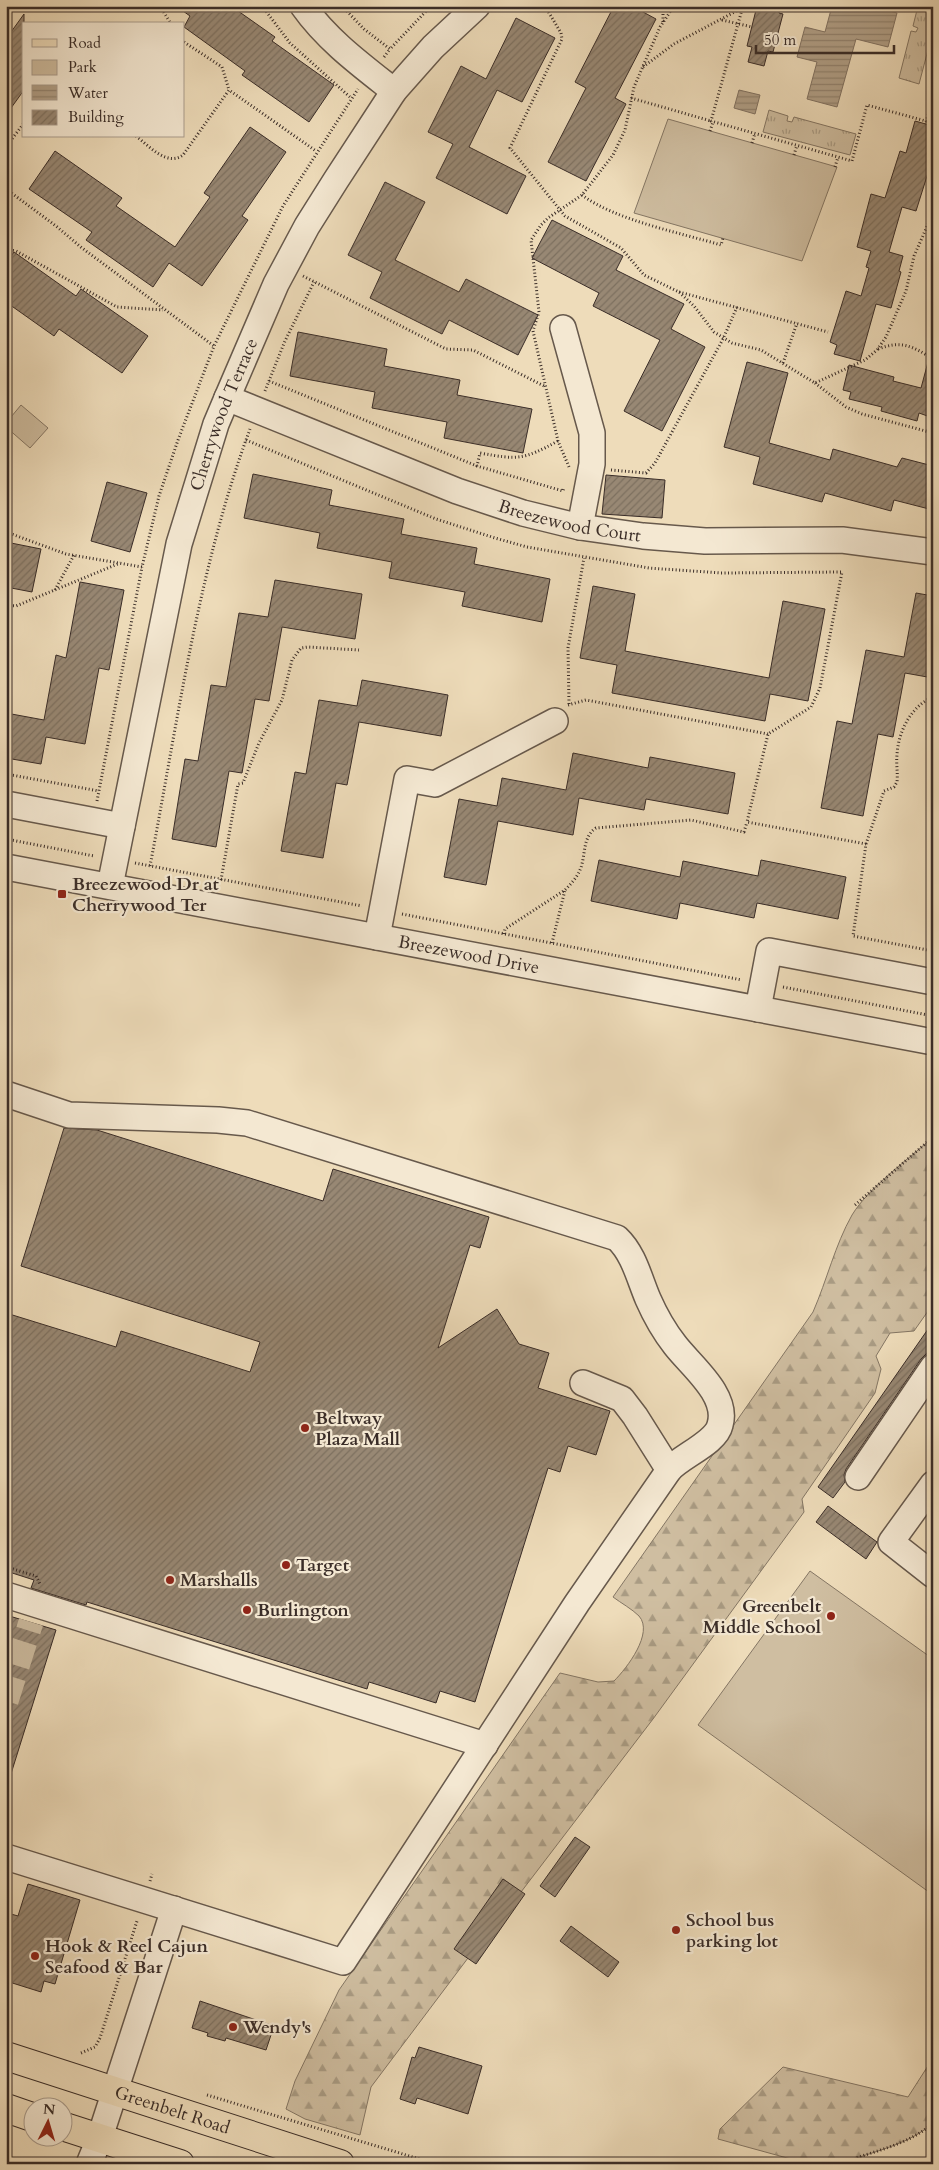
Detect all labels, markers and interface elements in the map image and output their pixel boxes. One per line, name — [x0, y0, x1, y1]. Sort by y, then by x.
legend — [22, 22, 185, 138]
scale bar — [756, 22, 894, 54]
text: 50 m — [764, 30, 796, 50]
text: Road — [68, 33, 101, 53]
text: Park — [68, 57, 97, 77]
text: Water — [67, 83, 109, 103]
text: Building — [68, 107, 124, 127]
street label: Cherrywood Terrace — [184, 334, 264, 494]
street label: Breezewood Court — [495, 493, 643, 548]
place label: Breezewood Dr at Cherrywood Ter — [72, 872, 220, 918]
marker: Breezewood Dr at Cherrywood Ter — [56, 888, 68, 900]
street label: Breezewood Drive — [396, 929, 542, 980]
place label: Beltway Plaza Mall — [315, 1406, 400, 1452]
marker: Beltway Plaza Mall — [299, 1422, 311, 1434]
place label: Target — [296, 1553, 350, 1578]
marker: Target — [280, 1559, 292, 1571]
place label: Marshalls — [180, 1568, 258, 1593]
marker: Marshalls — [164, 1574, 176, 1586]
place label: Greenbelt Middle School — [703, 1594, 822, 1640]
place label: Burlington — [257, 1598, 349, 1623]
marker: Burlington — [241, 1604, 253, 1616]
marker: Greenbelt Middle School — [825, 1610, 837, 1622]
place label: School bus parking lot — [686, 1908, 778, 1954]
marker: School bus parking lot — [670, 1924, 682, 1936]
place label: Hook & Reel Cajun Seafood & Bar — [45, 1934, 209, 1980]
marker: Hook & Reel Cajun Seafood & Bar — [29, 1950, 41, 1962]
place label: Wendy's — [242, 2015, 311, 2040]
marker: Wendy's — [227, 2021, 239, 2033]
street label: Greenbelt Road — [112, 2079, 234, 2140]
north arrow — [22, 2098, 72, 2148]
text: N — [42, 2100, 56, 2120]

